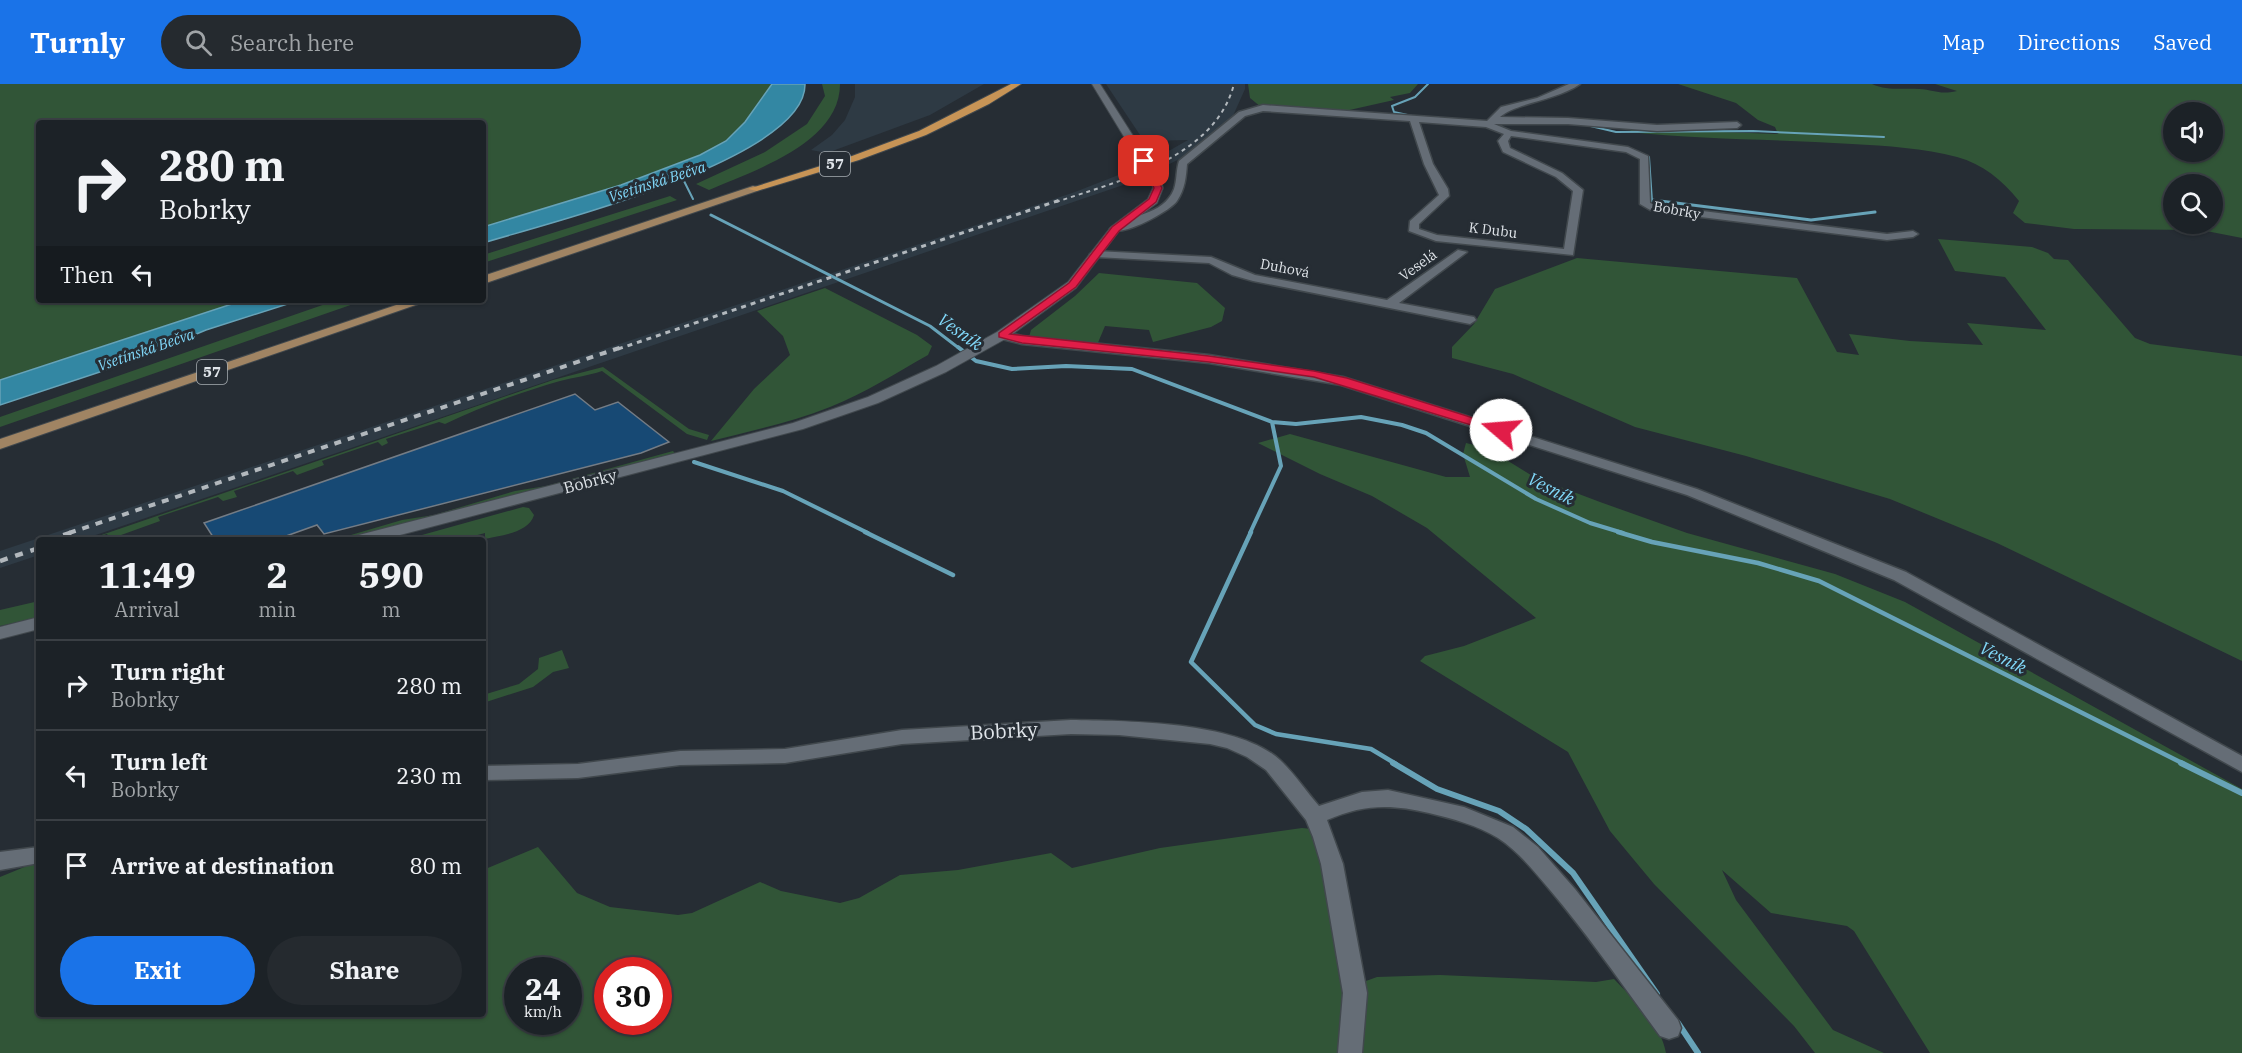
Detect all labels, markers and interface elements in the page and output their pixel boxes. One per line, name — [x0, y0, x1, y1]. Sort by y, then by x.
search box — [161, 15, 581, 69]
text: Turnly — [30, 24, 125, 61]
icon: search — [182, 26, 215, 59]
text: Search here — [230, 28, 354, 57]
text: Map — [1942, 28, 1985, 56]
text: Directions — [2018, 28, 2120, 56]
text: Saved — [2153, 28, 2212, 56]
map controls — [2163, 102, 2223, 234]
button: sound — [2163, 102, 2223, 162]
pin — [1118, 135, 1169, 186]
text: 280 m — [159, 138, 285, 193]
icon: right — [60, 144, 138, 222]
icon: arrive — [1127, 144, 1160, 177]
road number: 57 — [820, 152, 850, 176]
water label: Vsetínská Bečva — [606, 157, 709, 206]
button: search — [2163, 174, 2223, 234]
text: Bobrky — [159, 191, 251, 226]
street label: Bobrky — [1652, 197, 1702, 223]
street label: K Dubu — [1468, 218, 1519, 242]
street label: Veselá — [1396, 245, 1441, 285]
street label: Duhová — [1259, 254, 1312, 282]
icon: left — [126, 258, 159, 291]
text: Then — [60, 260, 114, 289]
water label: Vesník — [933, 308, 988, 356]
water label: Vsetínská Bečva — [95, 324, 198, 375]
road number: 57 — [197, 360, 227, 384]
position arrow — [1469, 398, 1533, 462]
street label: Bobrky — [561, 464, 619, 498]
water label: Vesník — [1524, 467, 1579, 510]
text: 11:49 — [98, 551, 196, 598]
text: 2 — [266, 551, 288, 598]
text: 590 — [359, 551, 424, 598]
text: Arrival — [115, 596, 180, 623]
text: min — [258, 596, 296, 623]
text: m — [382, 596, 401, 623]
water label: Vesník — [1976, 636, 2031, 679]
text: Turn right — [111, 657, 225, 686]
icon: right — [60, 669, 93, 702]
text: 280 m — [396, 671, 462, 700]
text: Bobrky — [111, 686, 179, 713]
street label: Bobrky — [969, 715, 1039, 746]
text: Turn left — [111, 747, 207, 776]
icon: left — [60, 759, 93, 792]
text: 230 m — [396, 761, 462, 790]
text: Bobrky — [111, 776, 179, 803]
icon: arrive — [60, 849, 93, 882]
text: Arrive at destination — [111, 851, 334, 880]
text: 80 m — [410, 851, 462, 880]
button: Exit — [60, 936, 255, 1005]
button: Share — [267, 936, 462, 1005]
speed limit sign: 30 — [594, 957, 672, 1035]
text: 24 — [525, 969, 561, 1008]
text: km/h — [524, 1002, 562, 1021]

